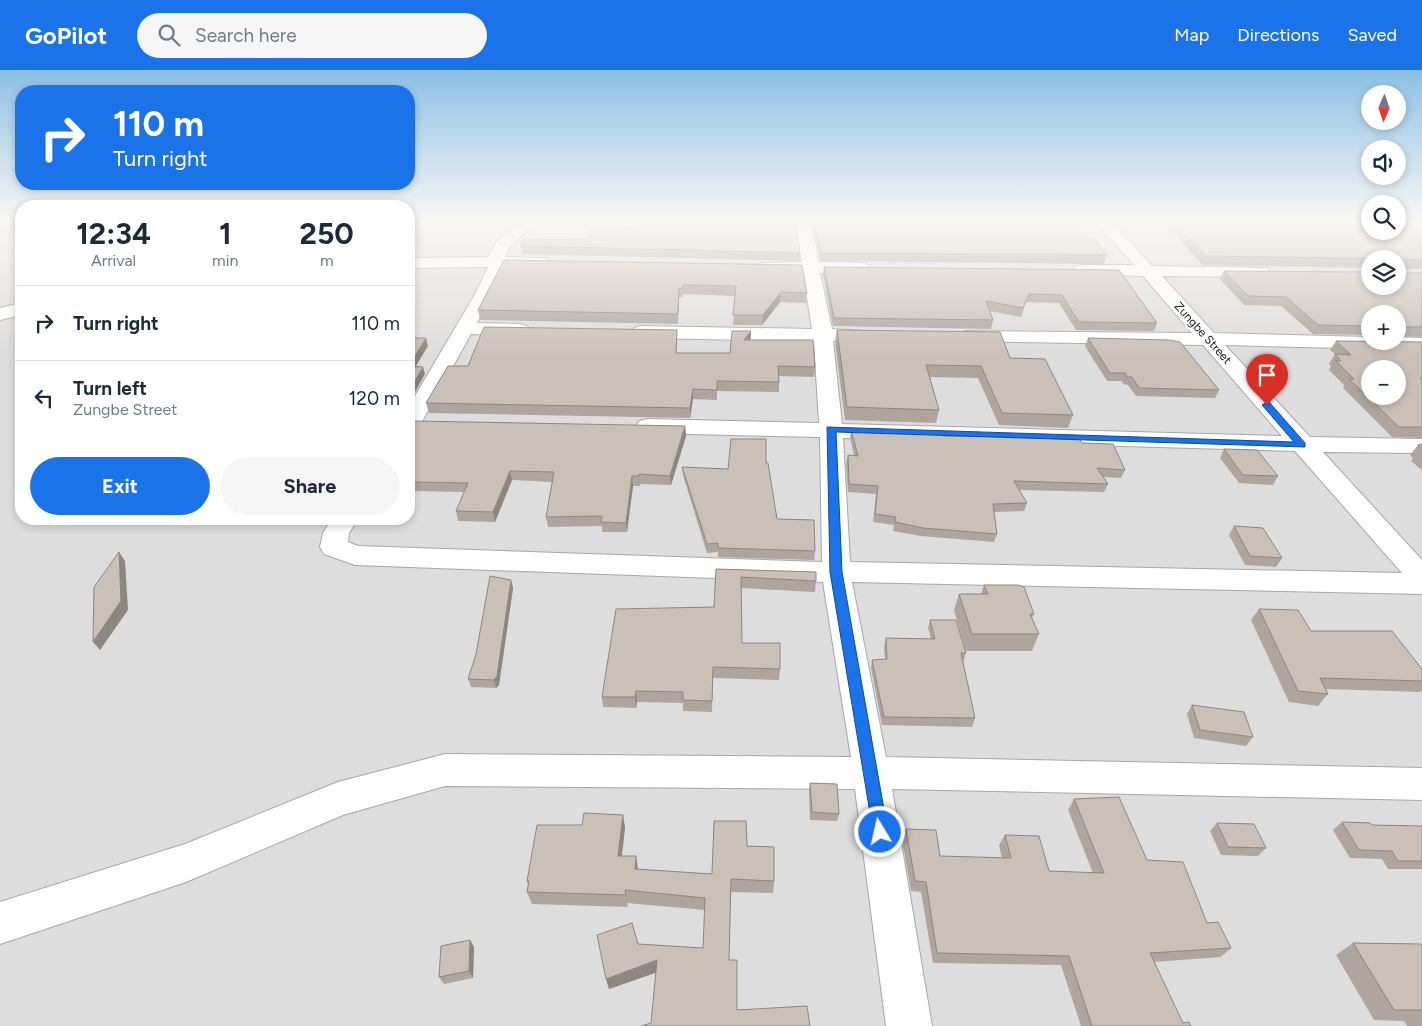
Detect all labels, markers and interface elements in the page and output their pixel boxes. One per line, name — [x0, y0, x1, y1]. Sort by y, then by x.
search box — [137, 13, 487, 58]
text: GoPilot — [25, 21, 107, 50]
icon: search — [155, 21, 183, 49]
text: Search here — [195, 24, 297, 47]
text: Map — [1174, 24, 1209, 46]
text: Directions — [1237, 24, 1319, 46]
text: Saved — [1347, 24, 1397, 46]
north arrow — [1361, 85, 1406, 130]
map controls — [1361, 85, 1406, 405]
text: 110 m — [113, 103, 204, 145]
icon: right — [30, 105, 95, 170]
button: sound — [1361, 140, 1406, 185]
text: Turn right — [113, 145, 208, 172]
button: search — [1361, 195, 1406, 240]
text: 12:34 — [76, 215, 151, 252]
text: 1 — [219, 215, 232, 252]
text: 250 — [300, 215, 354, 252]
button: layers — [1361, 250, 1406, 295]
text: Arrival — [91, 251, 136, 270]
text: min — [212, 251, 238, 270]
text: m — [320, 251, 334, 270]
street label: Zungbe Street — [1172, 299, 1235, 367]
button: + — [1361, 305, 1406, 350]
icon: right — [30, 309, 58, 337]
text: Turn right — [73, 312, 159, 335]
text: 110 m — [351, 312, 400, 335]
pin — [1246, 354, 1288, 405]
button: − — [1361, 360, 1406, 405]
icon: arrive — [1253, 361, 1281, 389]
text: Turn left — [73, 377, 147, 400]
icon: left — [30, 384, 58, 412]
text: 120 m — [348, 387, 400, 410]
text: Zungbe Street — [73, 400, 177, 419]
button: Exit — [30, 457, 210, 515]
button: Share — [220, 457, 400, 515]
position arrow — [853, 805, 905, 857]

